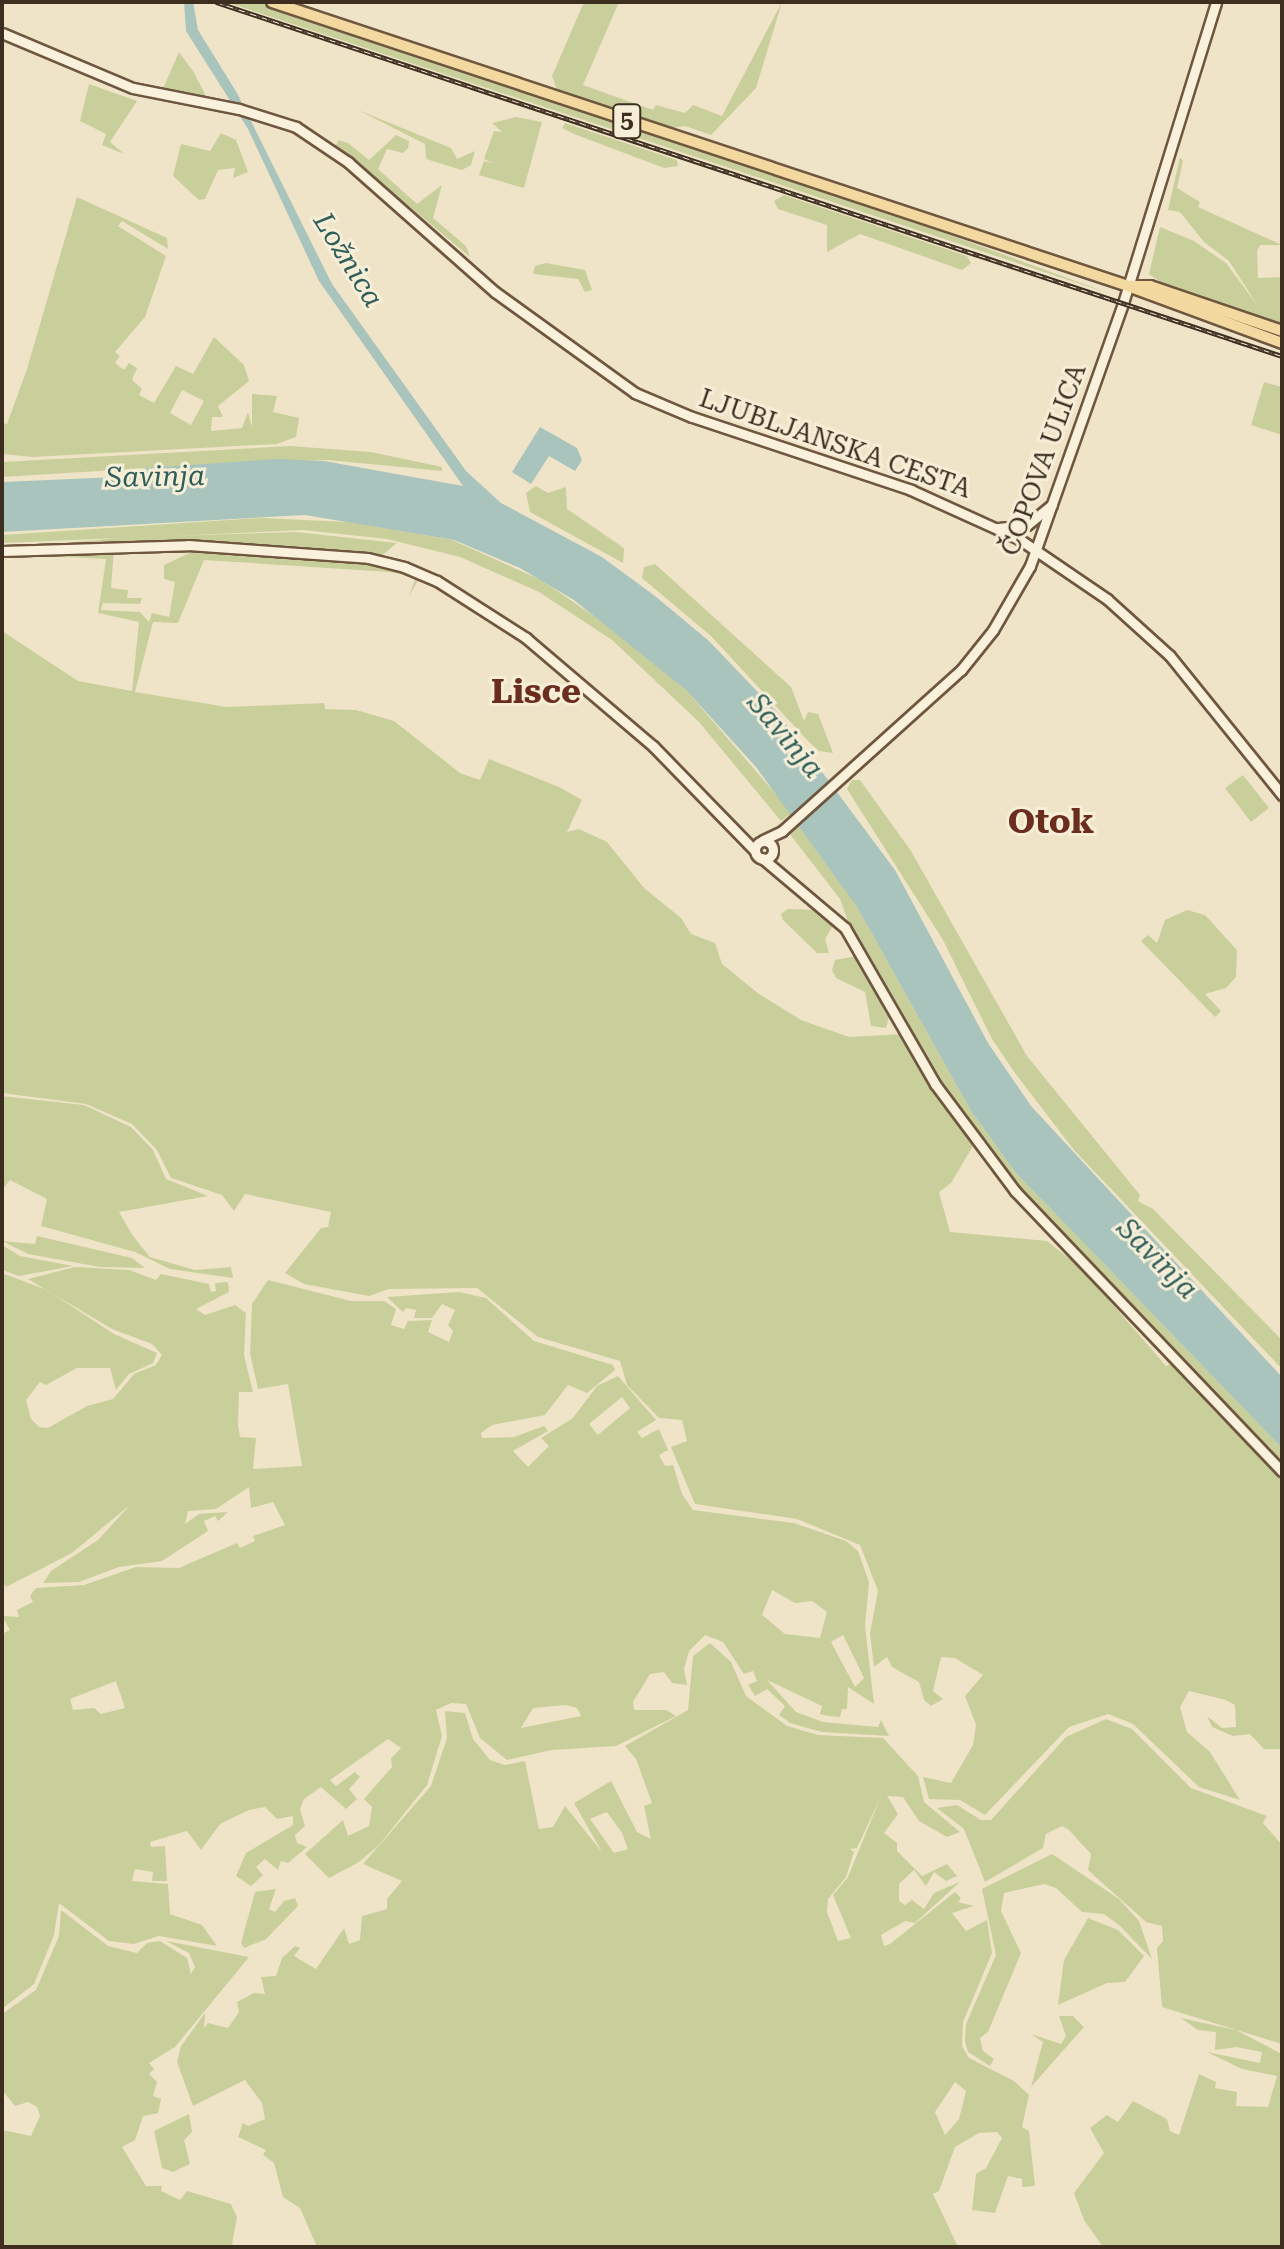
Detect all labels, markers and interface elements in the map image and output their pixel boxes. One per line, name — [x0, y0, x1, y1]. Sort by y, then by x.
road number: 5 — [611, 101, 643, 141]
water label: Ložnica — [306, 207, 390, 313]
street label: ČOPOVA ULICA — [995, 360, 1093, 560]
street label: LJUBLJANSKA CESTA — [695, 383, 975, 505]
water label: Savinja — [105, 459, 205, 495]
district label: Lisce — [491, 672, 581, 712]
water label: Savinja — [740, 687, 830, 785]
district label: Otok — [1008, 802, 1094, 842]
water label: Savinja — [1110, 1212, 1204, 1306]

